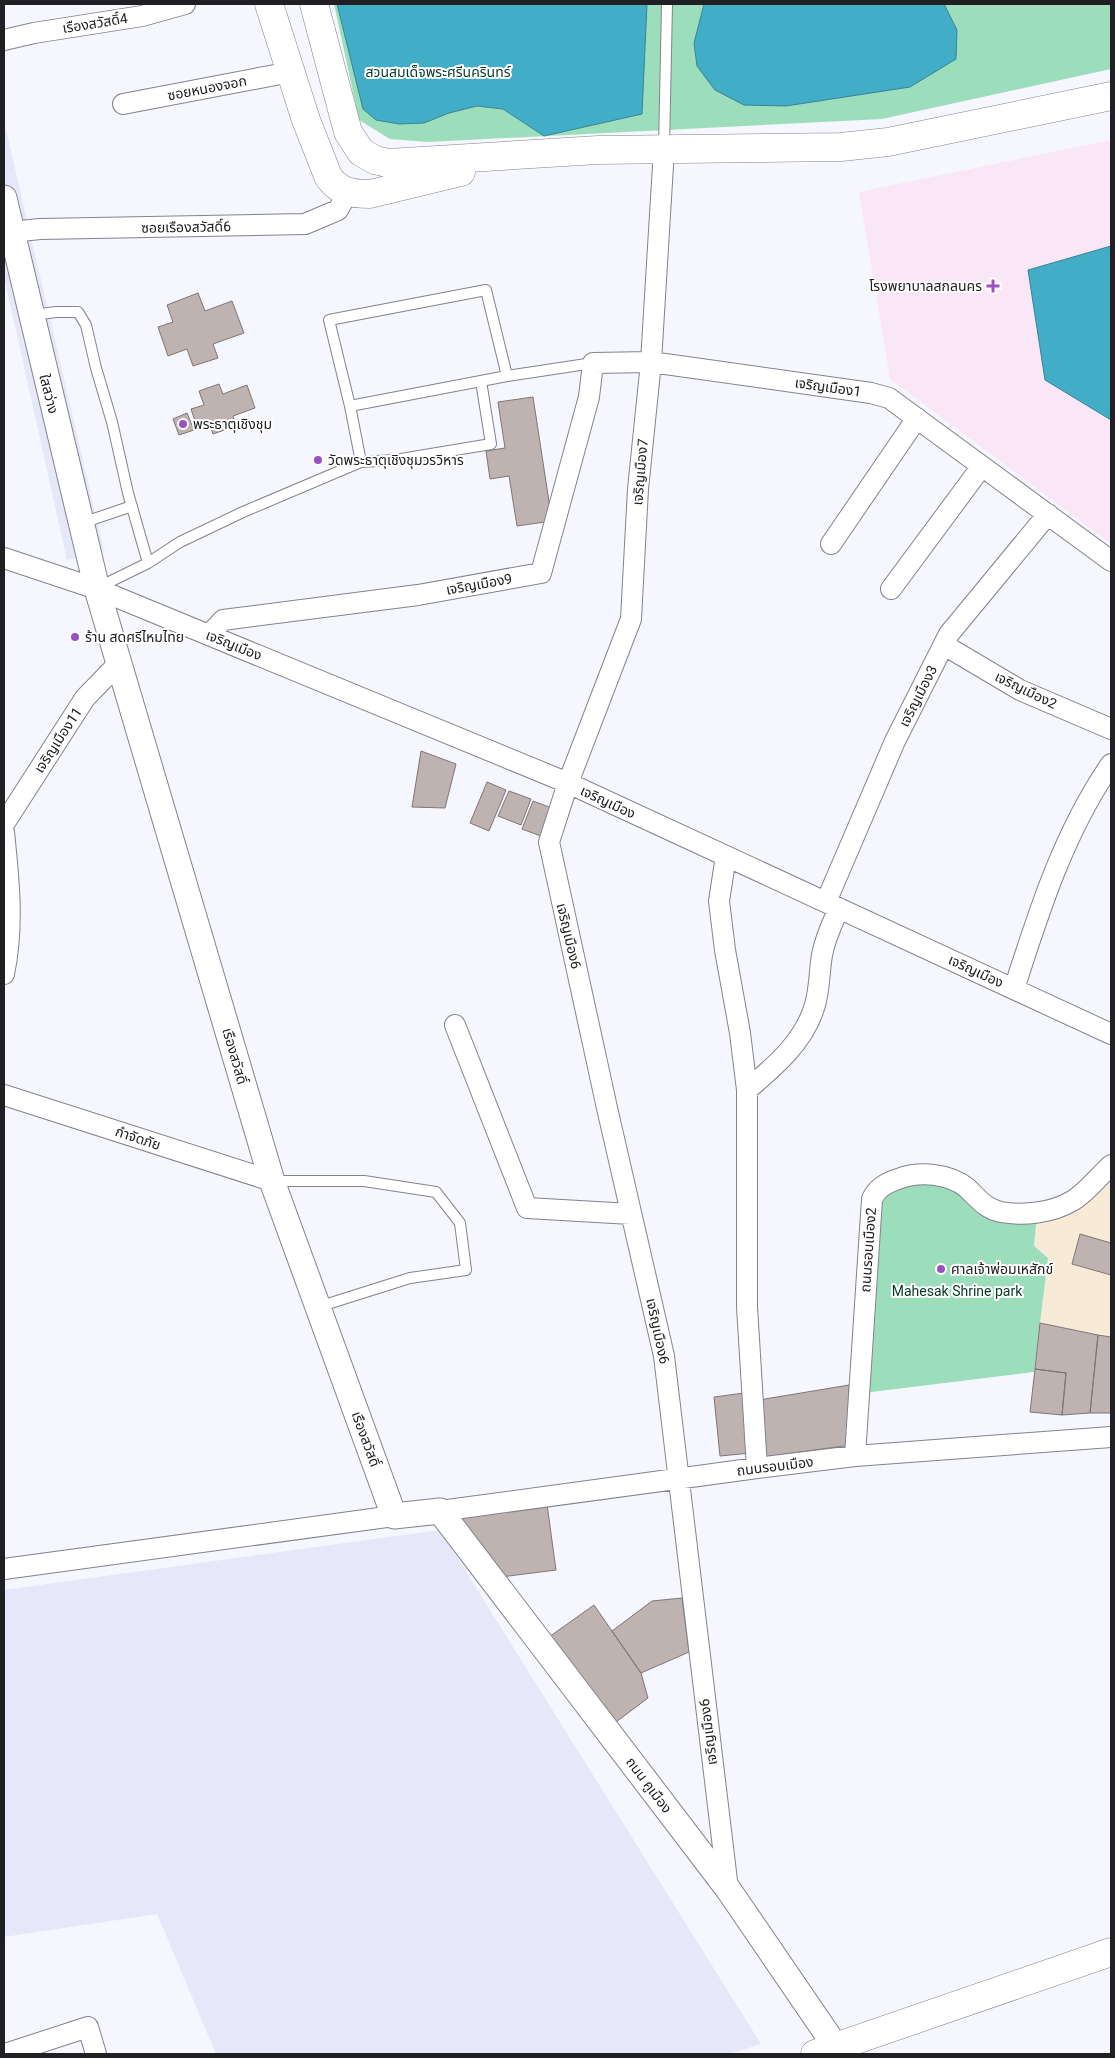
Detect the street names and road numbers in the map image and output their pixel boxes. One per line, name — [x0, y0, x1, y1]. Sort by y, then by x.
street label: เรืองสวัสดิ์4 — [61, 10, 129, 36]
street label: ซอยหนองจอก — [166, 72, 248, 104]
street label: ซอยเรืองสวัสดิ์6 — [141, 218, 231, 236]
street label: ใสสว่าง — [36, 373, 62, 415]
street label: เจริญเมือง1 — [794, 374, 862, 400]
street label: เจริญเมือง7 — [629, 438, 651, 506]
street label: เจริญเมือง9 — [445, 570, 513, 598]
street label: เจริญเมือง — [204, 627, 264, 663]
street label: เจริญเมือง3 — [896, 663, 940, 729]
street label: เจริญเมือง2 — [992, 668, 1060, 712]
street label: เจริญเมือง11 — [31, 704, 85, 776]
street label: เจริญเมือง — [578, 782, 638, 822]
street label: เจริญเมือง6 — [554, 902, 584, 971]
street label: เจริญเมือง — [946, 951, 1006, 991]
street label: เรืองสวัสดิ์ — [219, 1026, 251, 1086]
street label: กำจัดภัย — [113, 1123, 163, 1153]
street label: ถนนรอบเมือง2 — [857, 1207, 879, 1293]
street label: เจริญเมือง6 — [643, 1297, 673, 1365]
street label: เรืองสวัสดิ์ — [349, 1409, 384, 1469]
street label: ถนนรอบเมือง — [736, 1453, 814, 1479]
street label: เจริญเมือง6 — [696, 1698, 720, 1766]
street label: ถนน คูเมือง — [622, 1754, 675, 1817]

